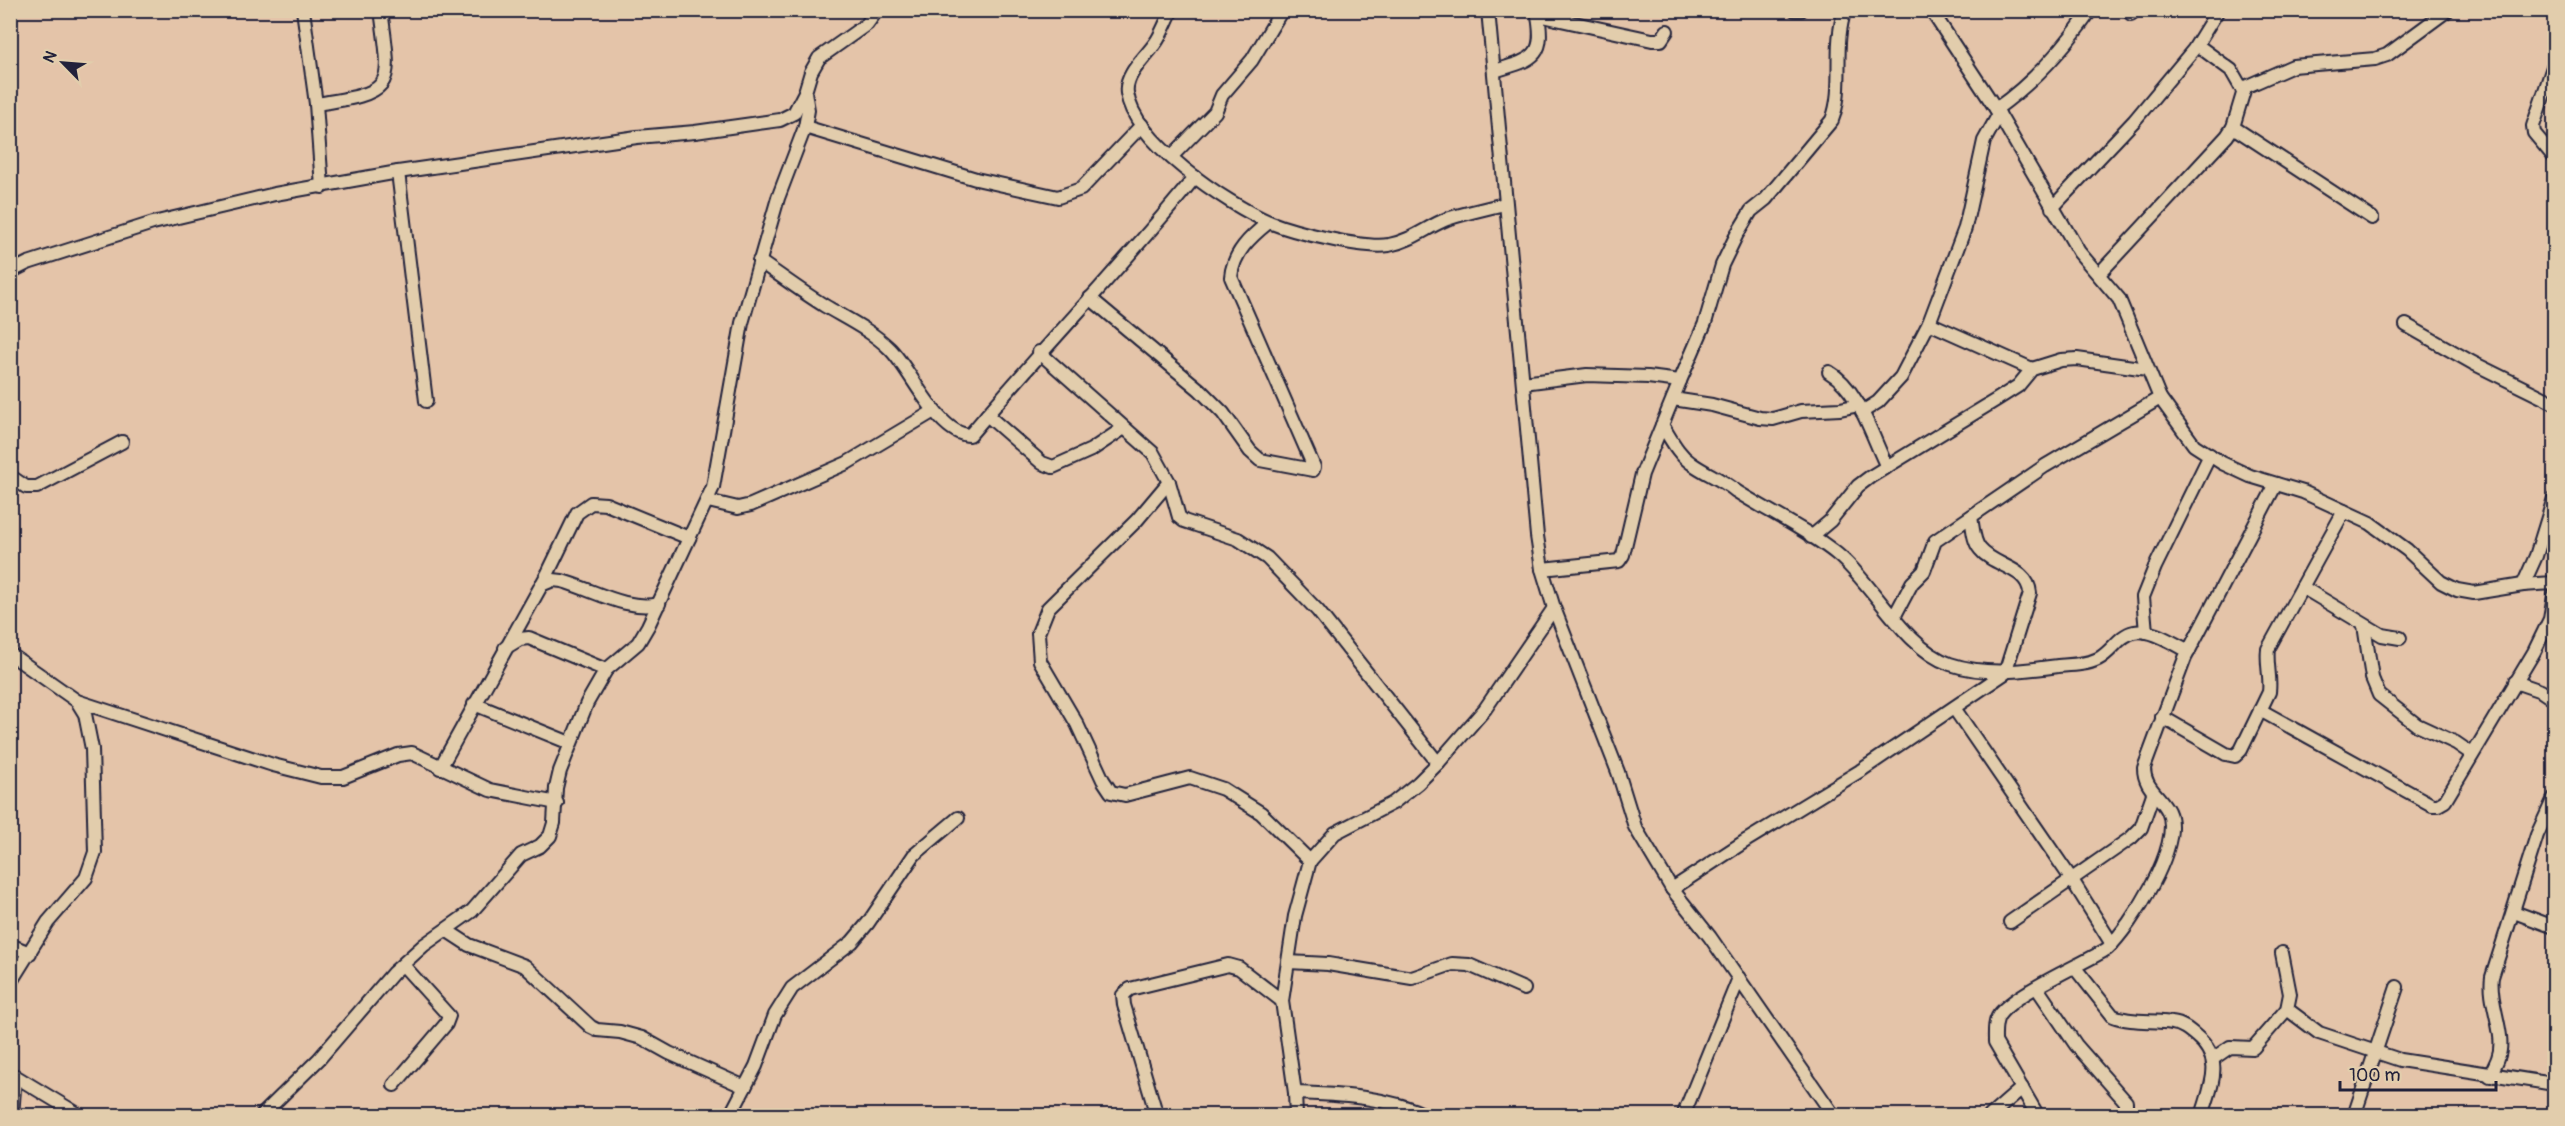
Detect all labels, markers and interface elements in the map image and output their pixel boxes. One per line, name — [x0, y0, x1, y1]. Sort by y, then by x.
north arrow — [33, 33, 93, 93]
text: N — [39, 48, 62, 66]
scale bar — [2340, 1054, 2496, 1092]
text: 100 m — [2349, 1064, 2401, 1087]

